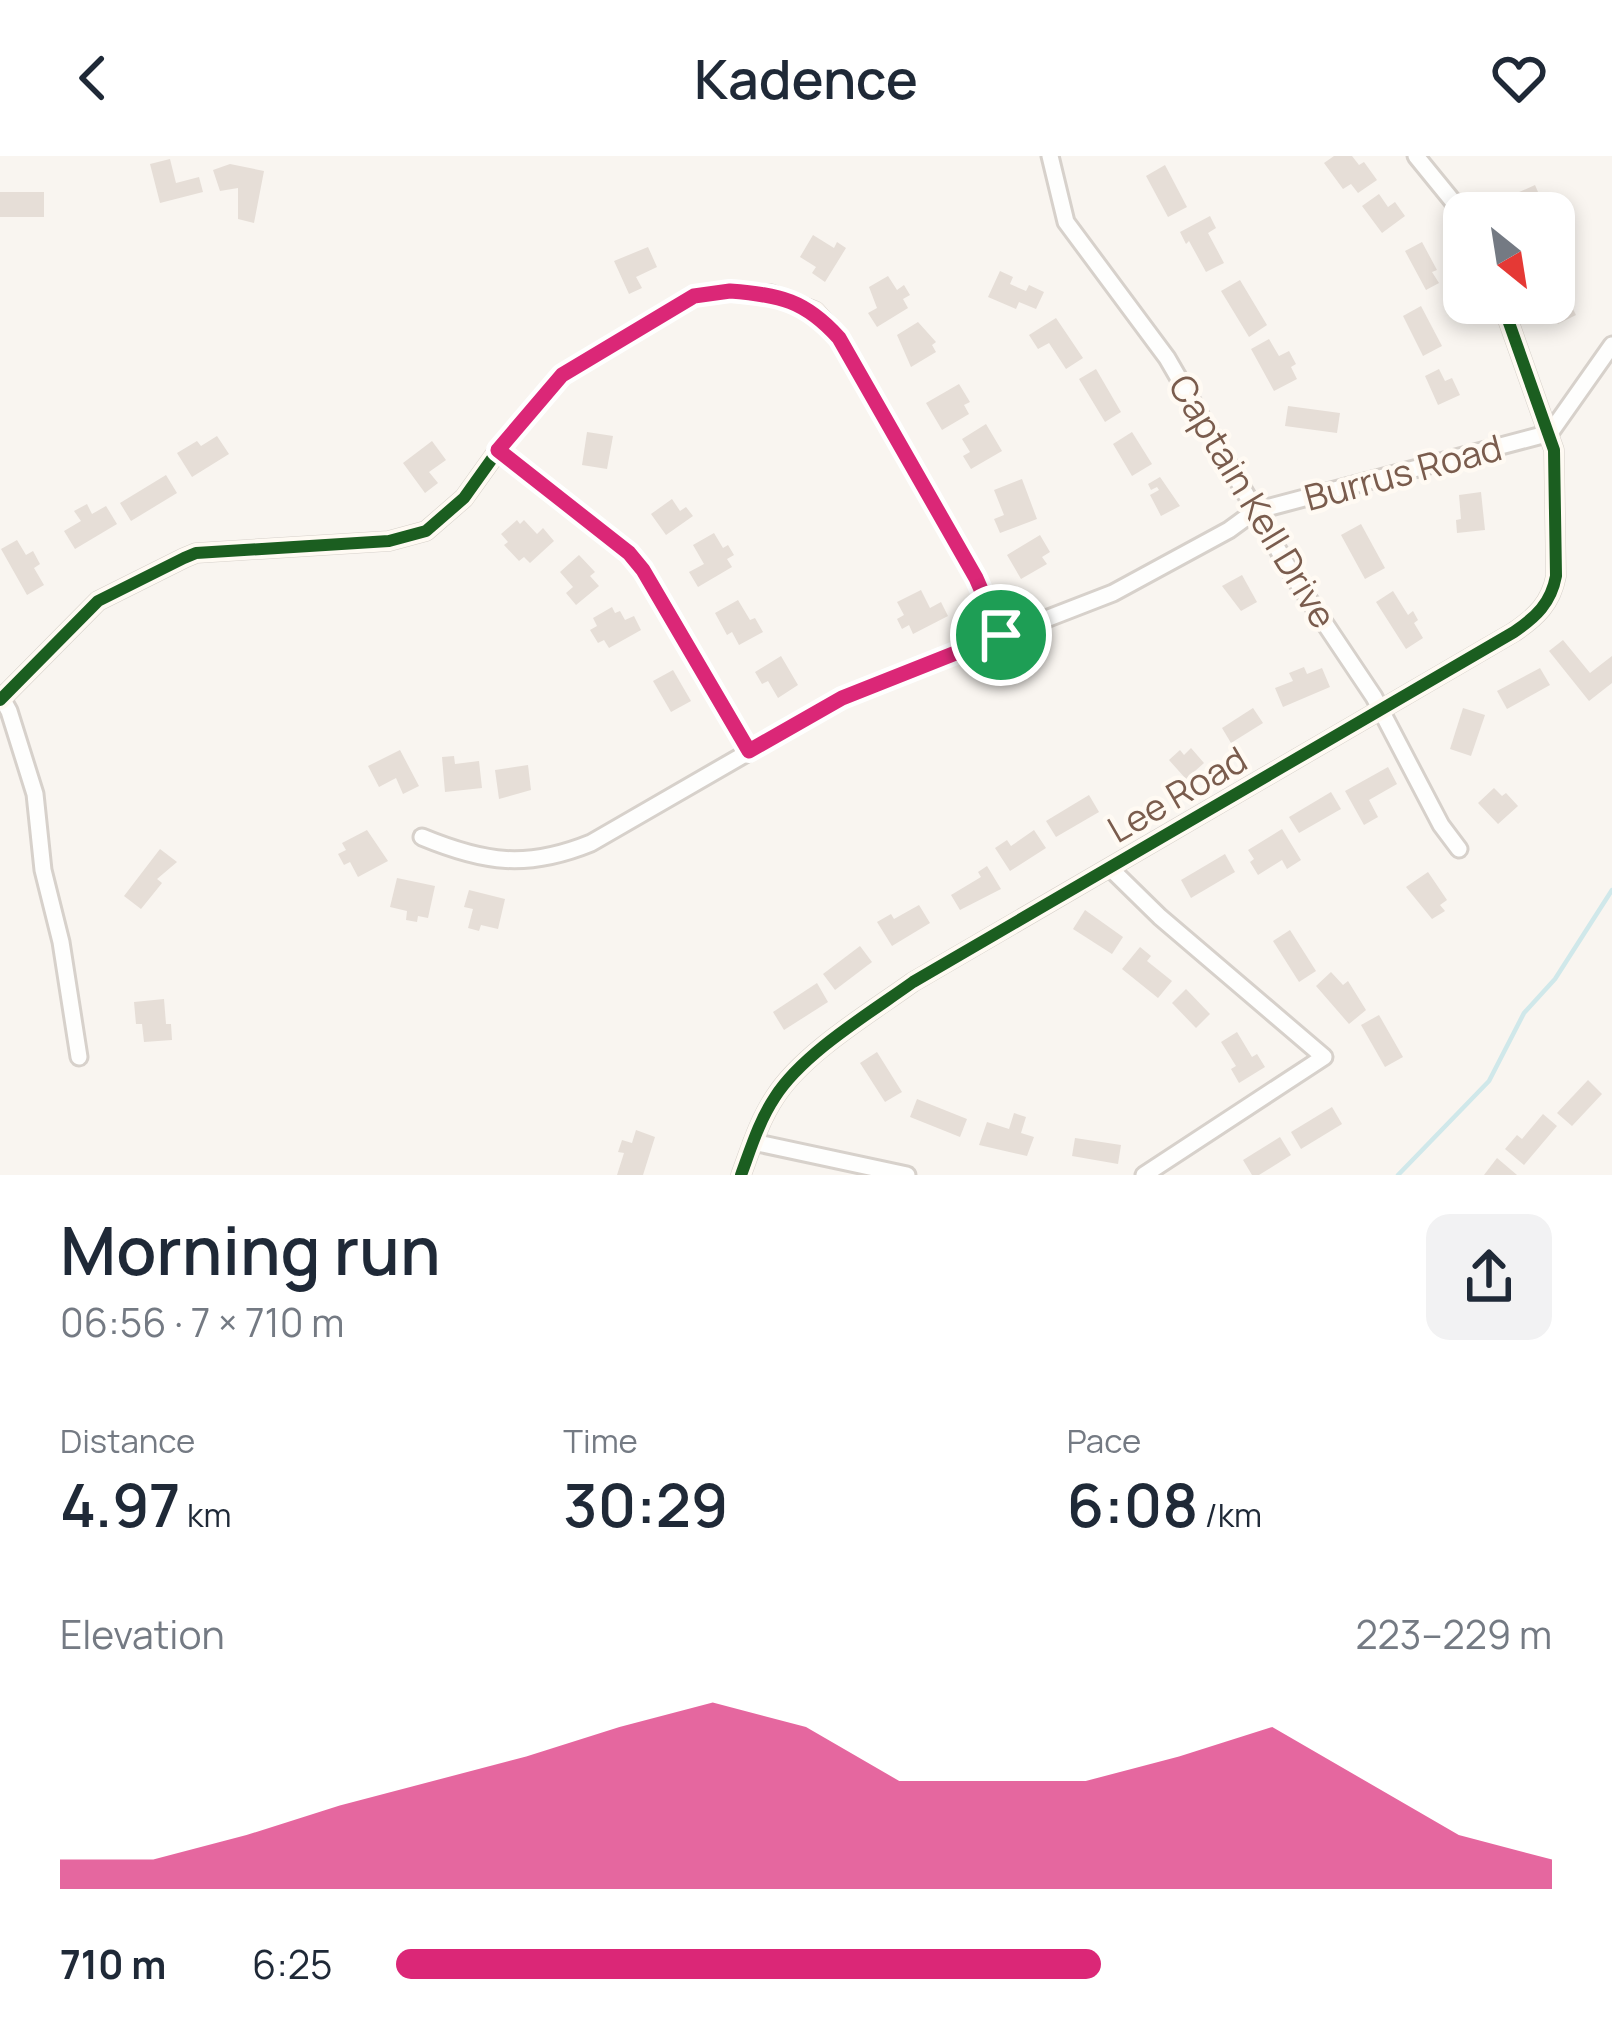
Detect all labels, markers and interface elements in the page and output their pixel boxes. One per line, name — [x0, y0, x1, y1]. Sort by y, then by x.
text: Kadence — [694, 41, 918, 115]
icon: back — [60, 45, 126, 111]
icon: heart — [1486, 45, 1552, 111]
north arrow — [1443, 192, 1575, 324]
map controls — [1443, 192, 1575, 324]
street label: Captain Kell Drive — [1158, 365, 1348, 637]
street label: Burrus Road — [1299, 422, 1507, 522]
pin — [950, 584, 1052, 686]
icon: arrive — [968, 602, 1034, 668]
street label: Lee Road — [1099, 735, 1255, 853]
text: Morning run — [60, 1205, 441, 1295]
button: share — [1426, 1214, 1552, 1340]
text: 06:56 · 7 × 710 m — [60, 1295, 344, 1349]
text: Distance — [60, 1418, 195, 1463]
text: Time — [563, 1418, 638, 1463]
text: Pace — [1067, 1418, 1141, 1463]
text: 4.97 — [60, 1463, 180, 1545]
text: 30:29 — [563, 1463, 728, 1545]
text: 6:08 — [1067, 1463, 1198, 1545]
text: km — [180, 1492, 231, 1537]
text: /km — [1198, 1492, 1262, 1537]
text: Elevation — [60, 1607, 225, 1661]
text: 223–229 m — [1355, 1607, 1552, 1661]
text: 710 m — [60, 1937, 166, 1991]
text: 6:25 — [252, 1937, 333, 1991]

